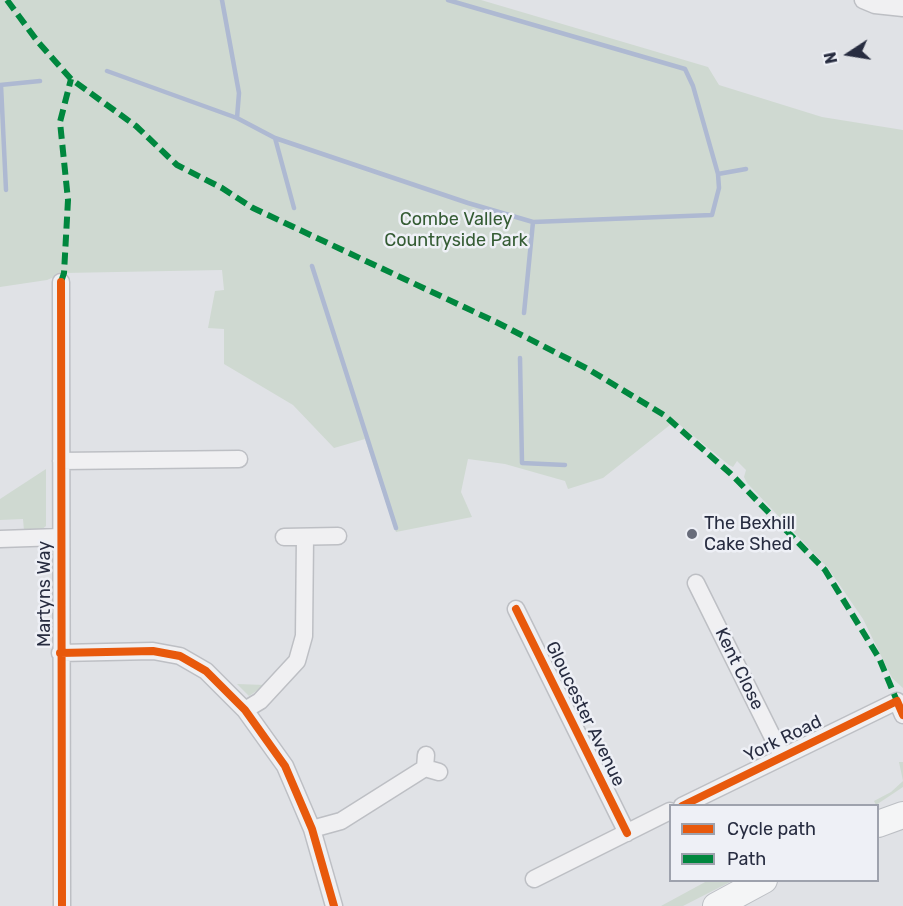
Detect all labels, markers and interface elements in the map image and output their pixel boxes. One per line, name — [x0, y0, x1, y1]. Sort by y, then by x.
north arrow — [819, 24, 879, 84]
text: N — [820, 50, 841, 65]
park label: Combe Valley Countryside Park — [384, 209, 528, 252]
place label: The Bexhill Cake Shed — [704, 513, 795, 556]
marker: The Bexhill Cake Shed — [685, 527, 699, 541]
street label: Martyns Way — [34, 541, 56, 647]
street label: Kent Close — [710, 624, 768, 714]
street label: Gloucester Avenue — [541, 638, 629, 790]
street label: York Road — [741, 711, 825, 767]
legend — [669, 804, 879, 882]
text: Cycle path — [727, 818, 816, 840]
text: Path — [727, 848, 766, 870]

